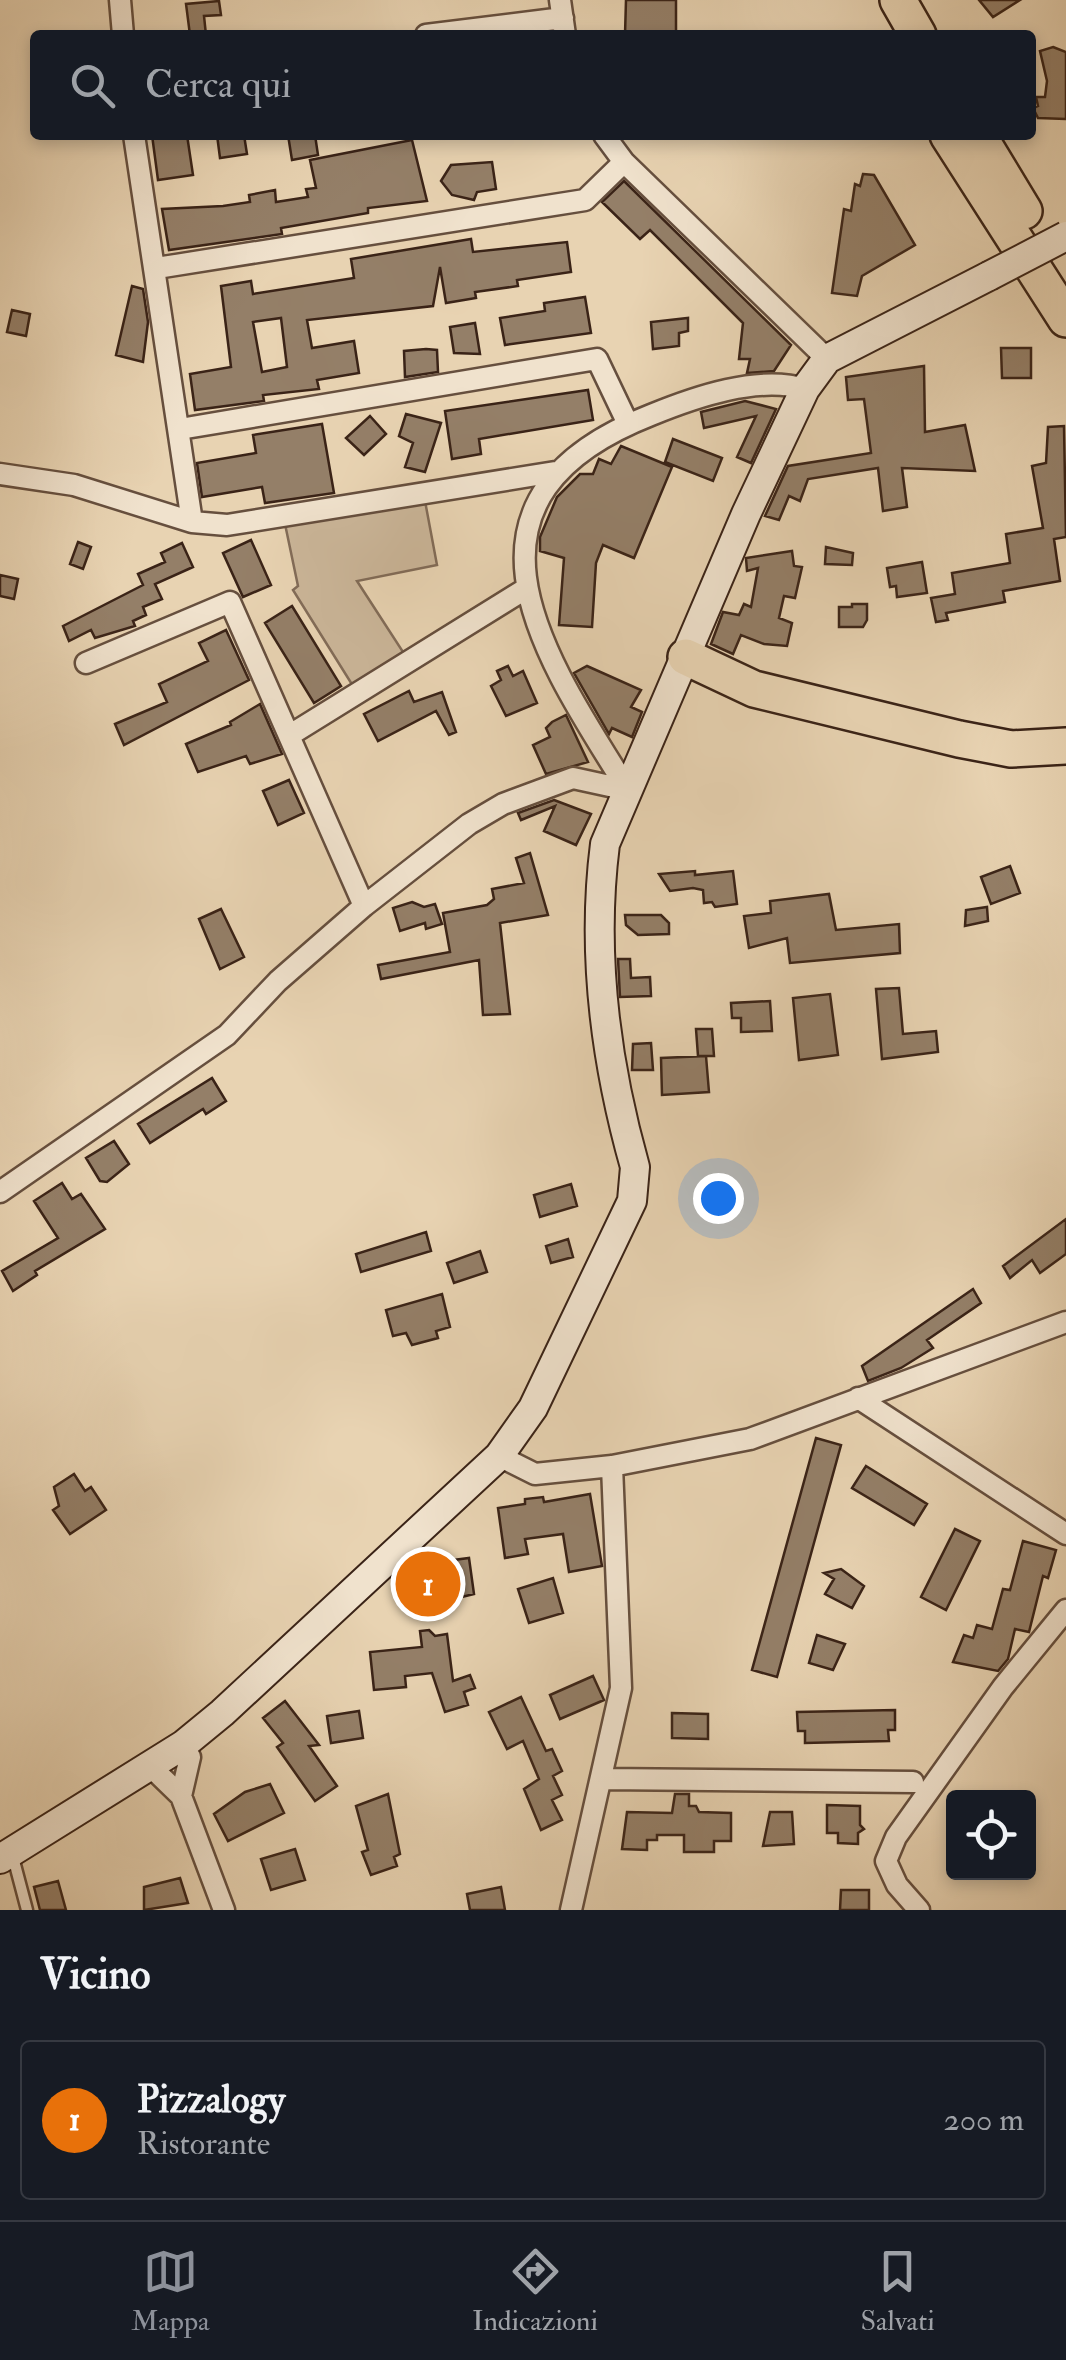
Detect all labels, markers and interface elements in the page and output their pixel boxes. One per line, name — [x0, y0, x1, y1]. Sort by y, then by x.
search box — [30, 30, 1036, 140]
icon: search — [65, 58, 120, 113]
text: Cerca qui — [145, 61, 291, 109]
your location — [693, 1173, 744, 1224]
pin: 1 — [396, 1546, 460, 1622]
map controls — [946, 1790, 1036, 1880]
button: locate — [946, 1790, 1036, 1880]
text: Vicino — [40, 1949, 150, 2001]
text: Pizzalogy — [137, 2076, 285, 2124]
text: 1 — [69, 2100, 80, 2140]
text: 200 m — [943, 2100, 1024, 2140]
text: Ristorante — [137, 2124, 270, 2164]
tab: Mappa — [131, 2244, 210, 2339]
tab: Indicazioni — [472, 2244, 598, 2339]
tab: Salvati — [861, 2244, 935, 2339]

